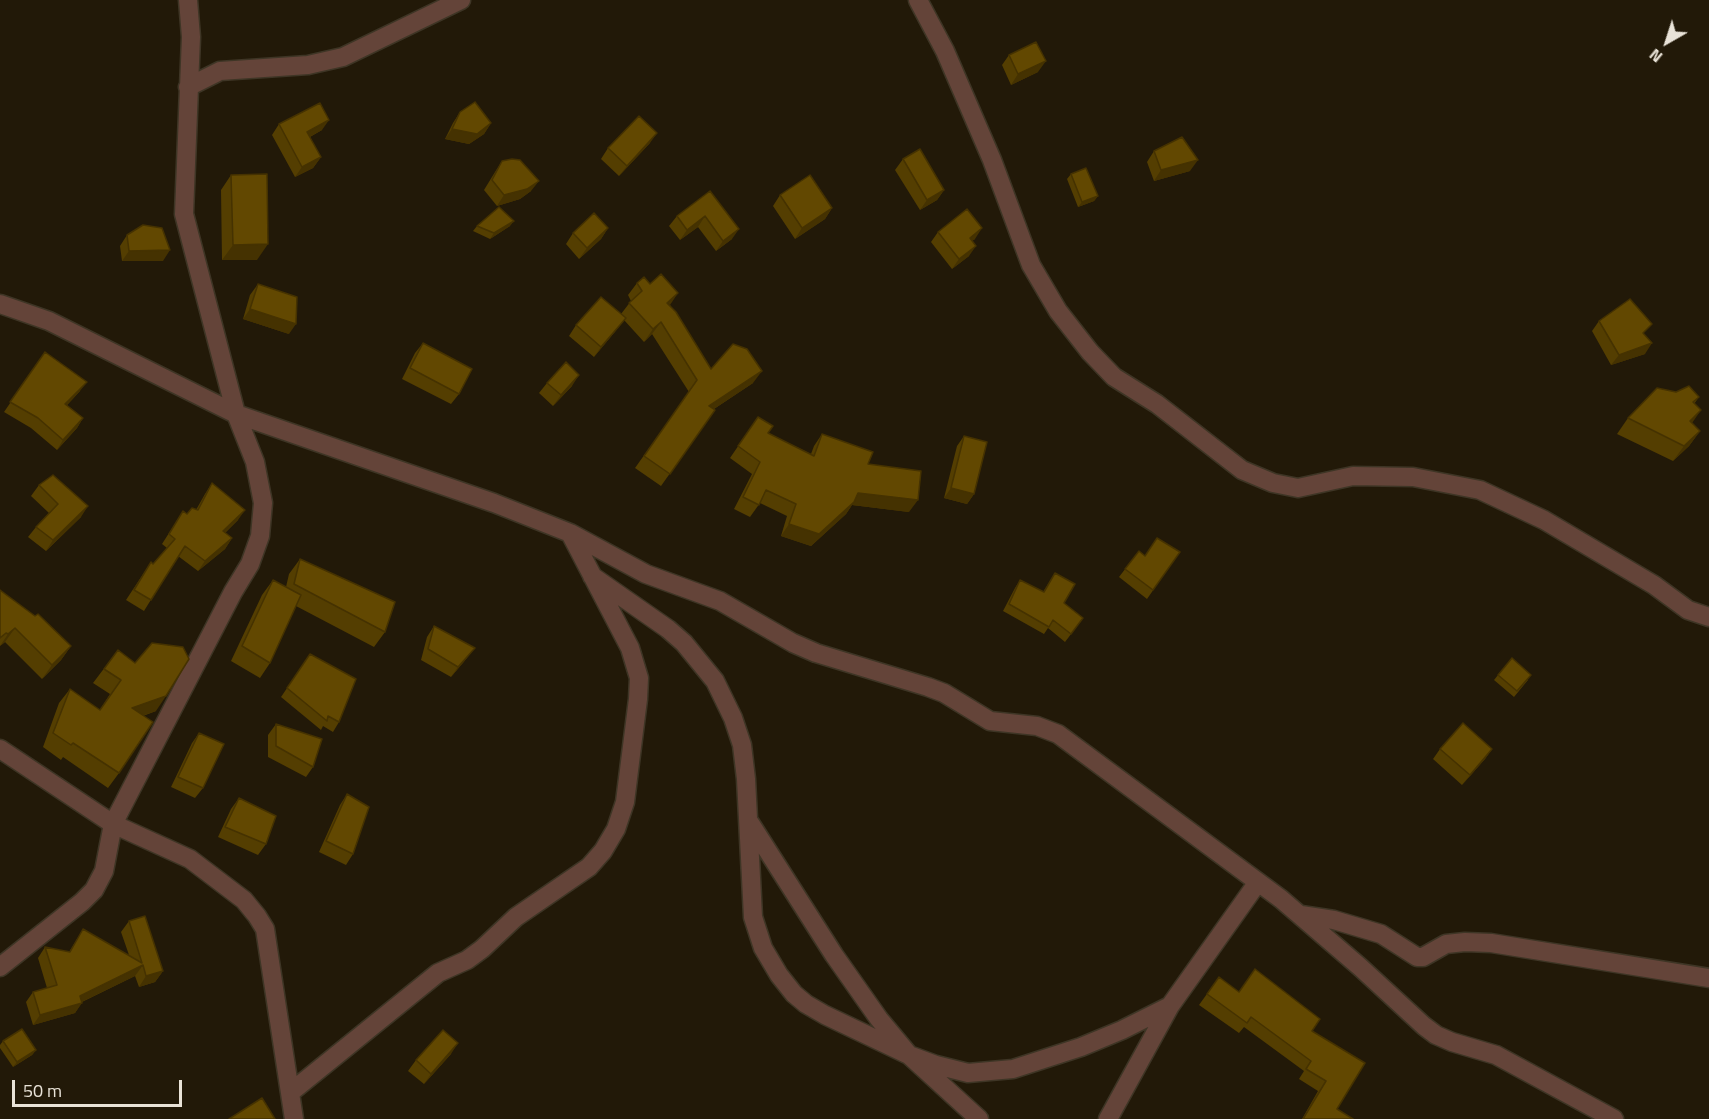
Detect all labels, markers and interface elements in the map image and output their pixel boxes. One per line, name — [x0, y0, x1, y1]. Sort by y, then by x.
north arrow — [1637, 12, 1697, 72]
text: N — [1644, 43, 1668, 69]
scale bar — [15, 1068, 184, 1106]
text: 50 m — [23, 1077, 62, 1104]

